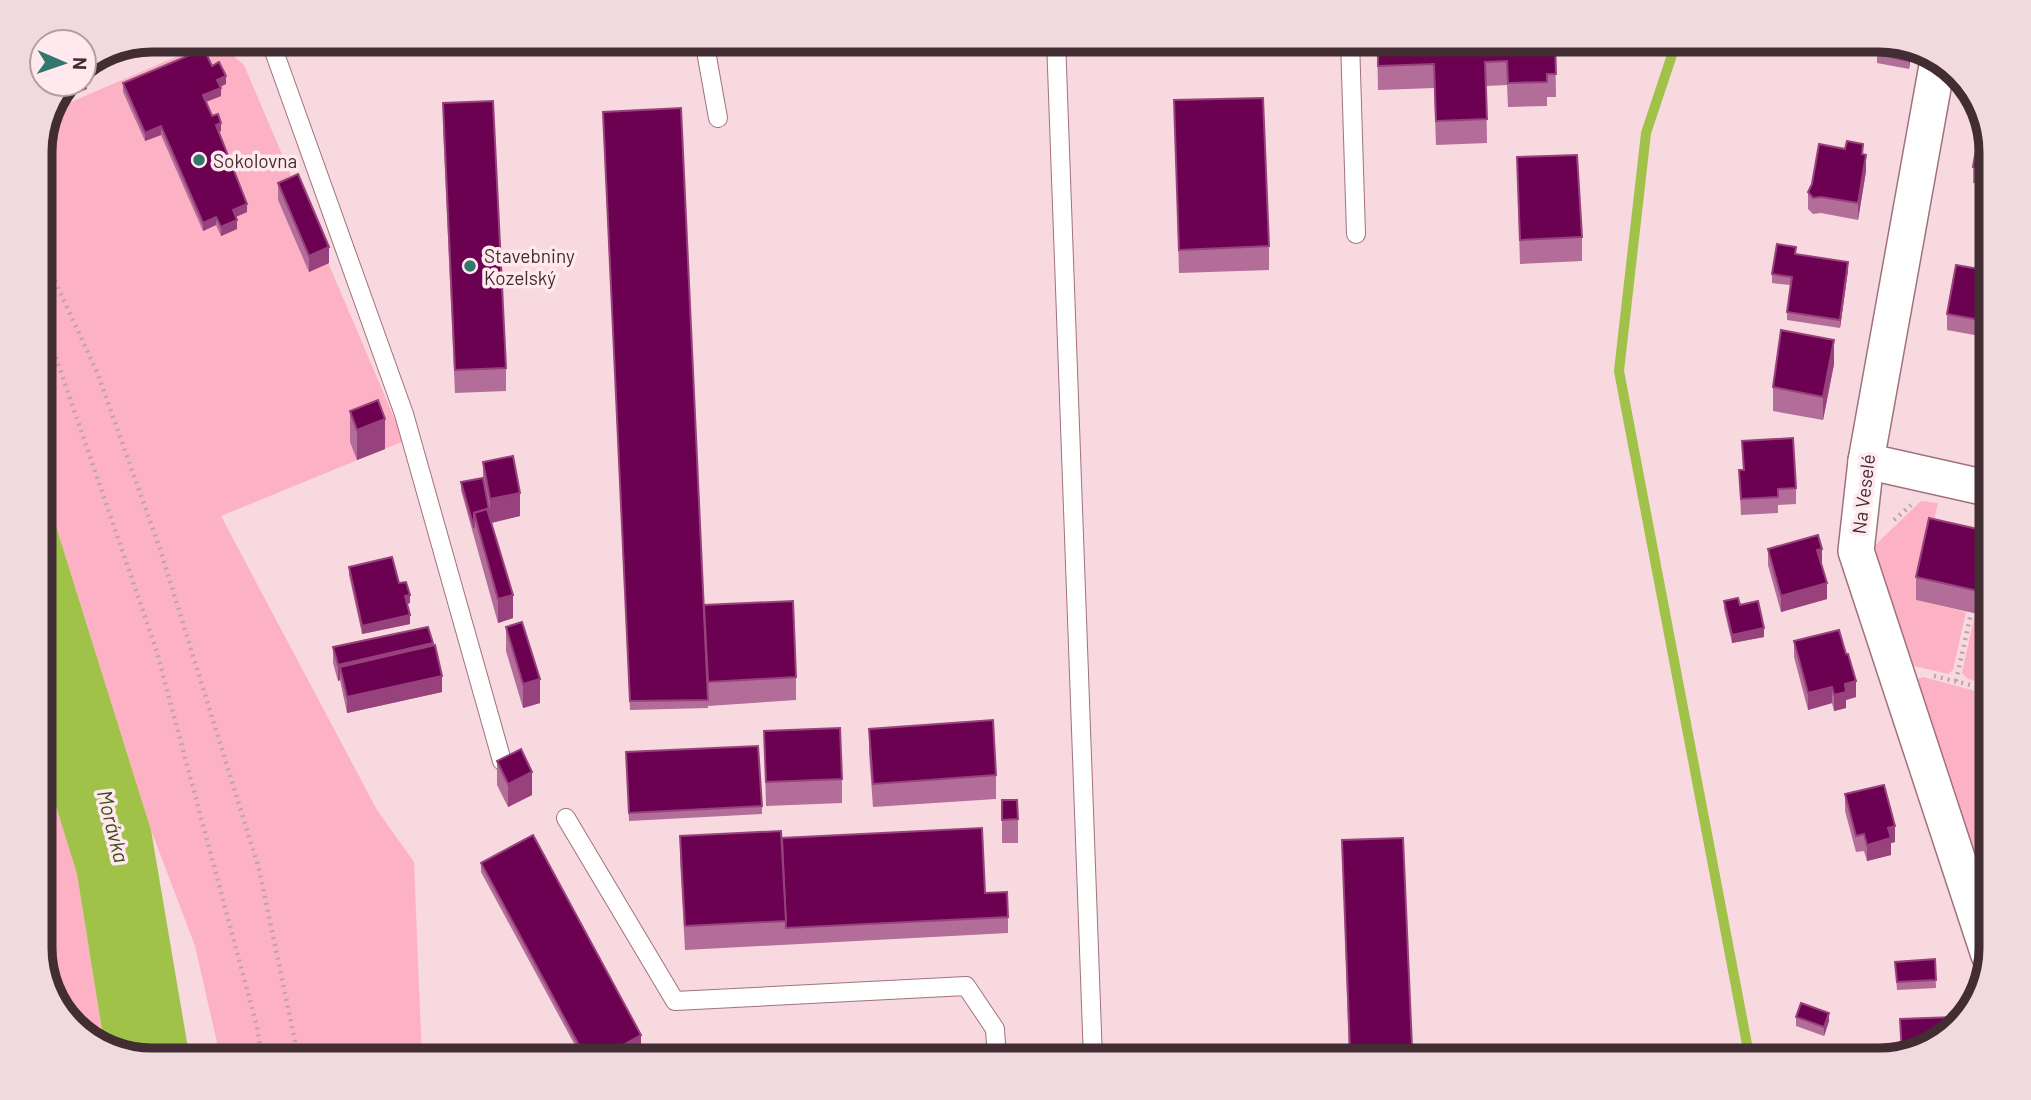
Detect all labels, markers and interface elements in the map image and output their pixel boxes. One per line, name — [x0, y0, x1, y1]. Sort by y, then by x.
north arrow — [28, 28, 98, 98]
text: N — [69, 57, 92, 70]
place label: Sokolovna — [213, 149, 297, 172]
marker: Sokolovna — [191, 152, 207, 168]
place label: Stavebniny Kozelský — [484, 244, 575, 289]
marker: Stavebniny Kozelský — [462, 258, 478, 274]
street label: Na Veselé — [1847, 453, 1879, 535]
water label: Morávka — [93, 787, 135, 865]

